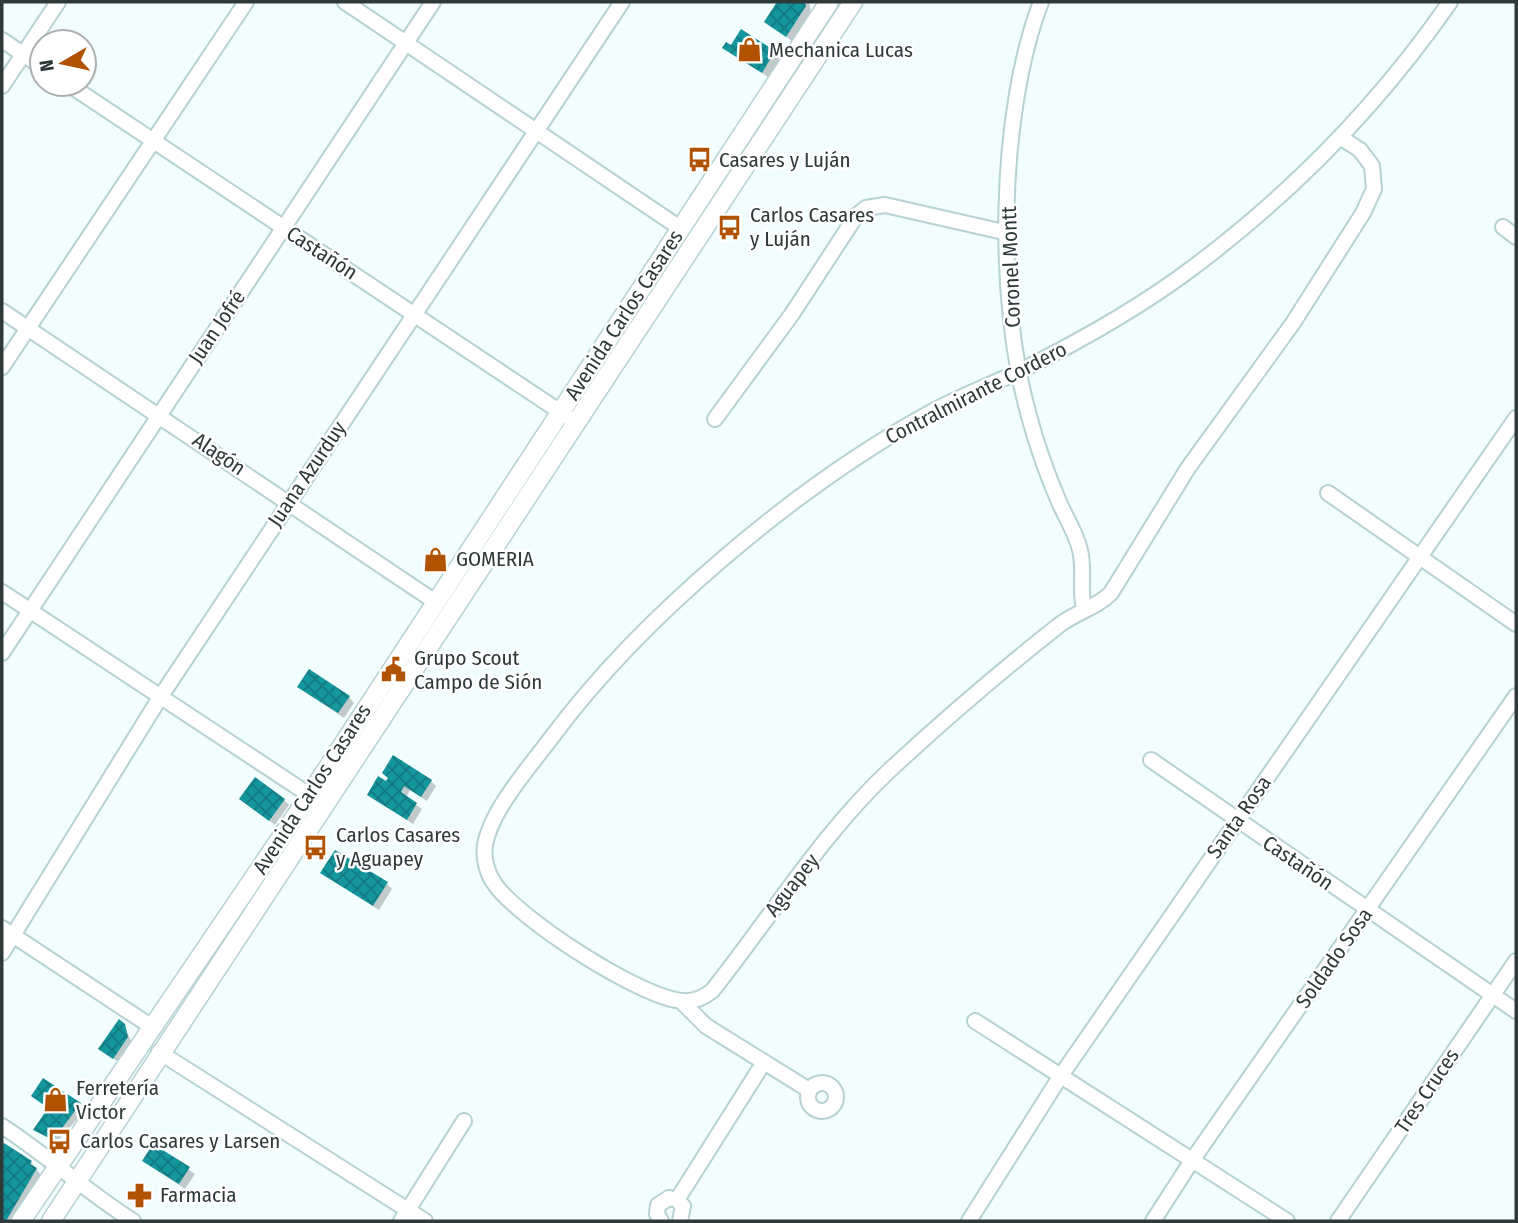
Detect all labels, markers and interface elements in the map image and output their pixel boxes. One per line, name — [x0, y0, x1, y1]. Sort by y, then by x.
north arrow — [28, 28, 98, 98]
shop icon: Mechanica Lucas — [735, 36, 763, 64]
place label: Mechanica Lucas — [769, 37, 913, 63]
text: N — [34, 58, 59, 73]
bus stop icon: Casares y Luján — [685, 146, 713, 174]
place label: Casares y Luján — [719, 147, 851, 173]
place label: Carlos Casares y Luján — [750, 202, 874, 252]
street label: Coronel Montt — [996, 206, 1026, 328]
bus stop icon: Carlos Casares y Luján — [716, 213, 744, 241]
street label: Castañón — [281, 220, 363, 286]
street label: Avenida Carlos Casares — [559, 225, 689, 405]
street label: Juan Jofré — [183, 285, 251, 369]
street label: Contralmirante Cordero — [881, 336, 1071, 450]
street label: Juana Azurduy — [262, 416, 352, 532]
street label: Alagón — [188, 427, 250, 481]
shop icon: GOMERIA — [422, 545, 450, 573]
place label: GOMERIA — [456, 546, 534, 572]
place label: Grupo Scout Campo de Sión — [414, 645, 542, 695]
public building icon: Grupo Scout Campo de Sión — [380, 656, 408, 684]
street label: Avenida Carlos Casares — [247, 699, 377, 879]
street label: Santa Rosa — [1201, 771, 1277, 863]
place label: Carlos Casares y Aguapey — [336, 822, 460, 872]
street label: Castañón — [1258, 830, 1338, 896]
bus stop icon: Carlos Casares y Aguapey — [302, 833, 330, 861]
street label: Aguapey — [759, 848, 825, 922]
street label: Soldado Sosa — [1290, 903, 1378, 1013]
street label: Tres Cruces — [1389, 1044, 1465, 1138]
place label: Ferretería Victor — [76, 1075, 159, 1125]
shop icon: Ferretería Victor — [42, 1086, 70, 1114]
bus stop icon: Carlos Casares y Larsen — [46, 1127, 74, 1155]
place label: Carlos Casares y Larsen — [80, 1128, 280, 1154]
pharmacy icon: Farmacia — [126, 1181, 154, 1209]
place label: Farmacia — [160, 1182, 237, 1208]

